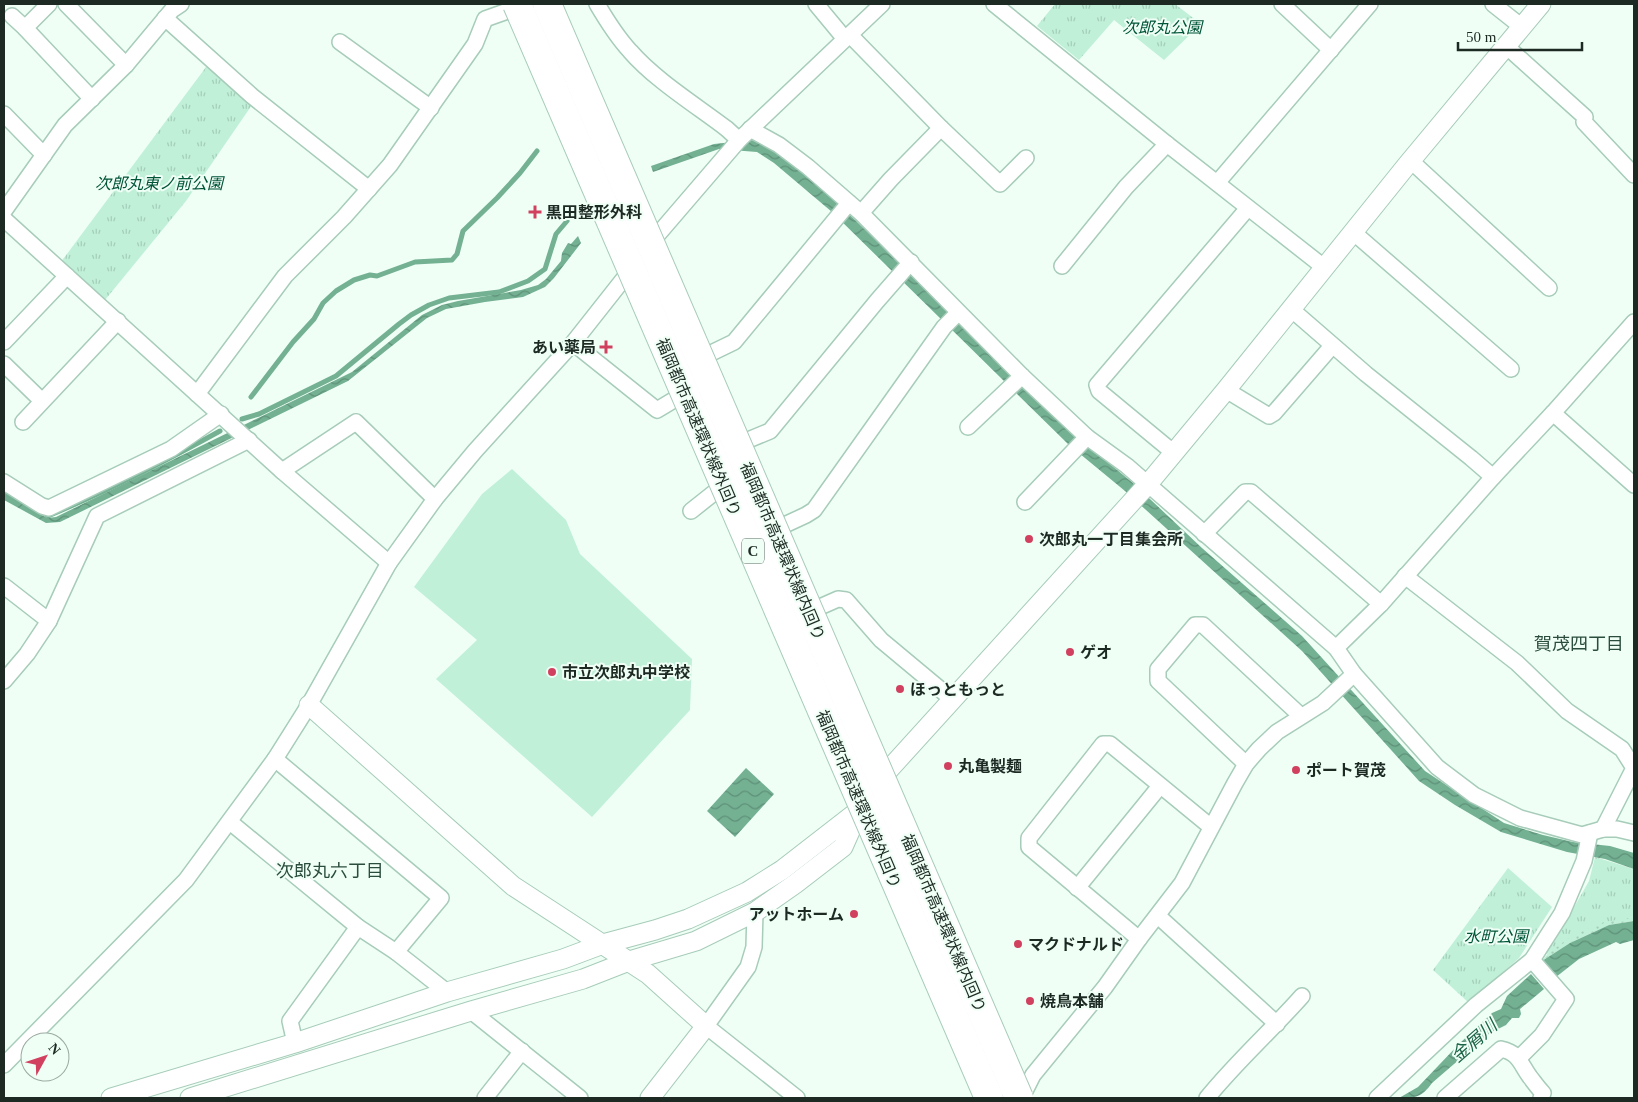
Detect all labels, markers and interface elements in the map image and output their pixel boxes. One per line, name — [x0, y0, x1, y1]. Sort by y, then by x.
park label: 次郎丸公園 — [1122, 19, 1204, 36]
scale bar — [1458, 20, 1582, 52]
text: 50 m — [1466, 29, 1497, 45]
park label: 次郎丸東ノ前公園 — [95, 175, 225, 192]
place label: 黒田整形外科 — [546, 204, 642, 221]
marker: 黒田整形外科 — [528, 205, 542, 219]
street label: 福岡都市高速環状線外回り — [653, 335, 744, 519]
place label: あい薬局 — [532, 339, 596, 356]
marker: あい薬局 — [600, 341, 612, 353]
street label: 福岡都市高速環状線内回り — [737, 459, 828, 643]
place label: 次郎丸一丁目集会所 — [1039, 531, 1183, 548]
marker: 次郎丸一丁目集会所 — [1023, 533, 1035, 545]
road number: C — [742, 538, 764, 564]
district label: 賀茂四丁目 — [1534, 634, 1624, 654]
place label: ゲオ — [1080, 644, 1112, 661]
marker: ゲオ — [1064, 646, 1076, 658]
place label: 市立次郎丸中学校 — [562, 664, 690, 681]
marker: 市立次郎丸中学校 — [546, 666, 558, 678]
place label: ほっともっと — [910, 681, 1006, 698]
marker: ほっともっと — [894, 683, 906, 695]
street label: 福岡都市高速環状線外回り — [813, 707, 904, 891]
place label: 丸亀製麺 — [958, 757, 1022, 775]
marker: 丸亀製麺 — [942, 760, 954, 772]
place label: ポート賀茂 — [1306, 762, 1386, 779]
marker: ポート賀茂 — [1290, 764, 1302, 776]
street label: 福岡都市高速環状線内回り — [898, 831, 989, 1015]
district label: 次郎丸六丁目 — [276, 861, 384, 881]
place label: アットホーム — [748, 906, 844, 923]
marker: アットホーム — [848, 908, 860, 920]
park label: 水町公園 — [1464, 928, 1530, 945]
place label: マクドナルド — [1028, 936, 1124, 953]
marker: マクドナルド — [1012, 938, 1024, 950]
place label: 焼鳥本舗 — [1040, 992, 1104, 1010]
marker: 焼鳥本舗 — [1024, 995, 1036, 1007]
water label: 金屑川 — [1447, 1014, 1502, 1066]
north arrow — [20, 1032, 70, 1082]
text: N — [46, 1040, 64, 1058]

